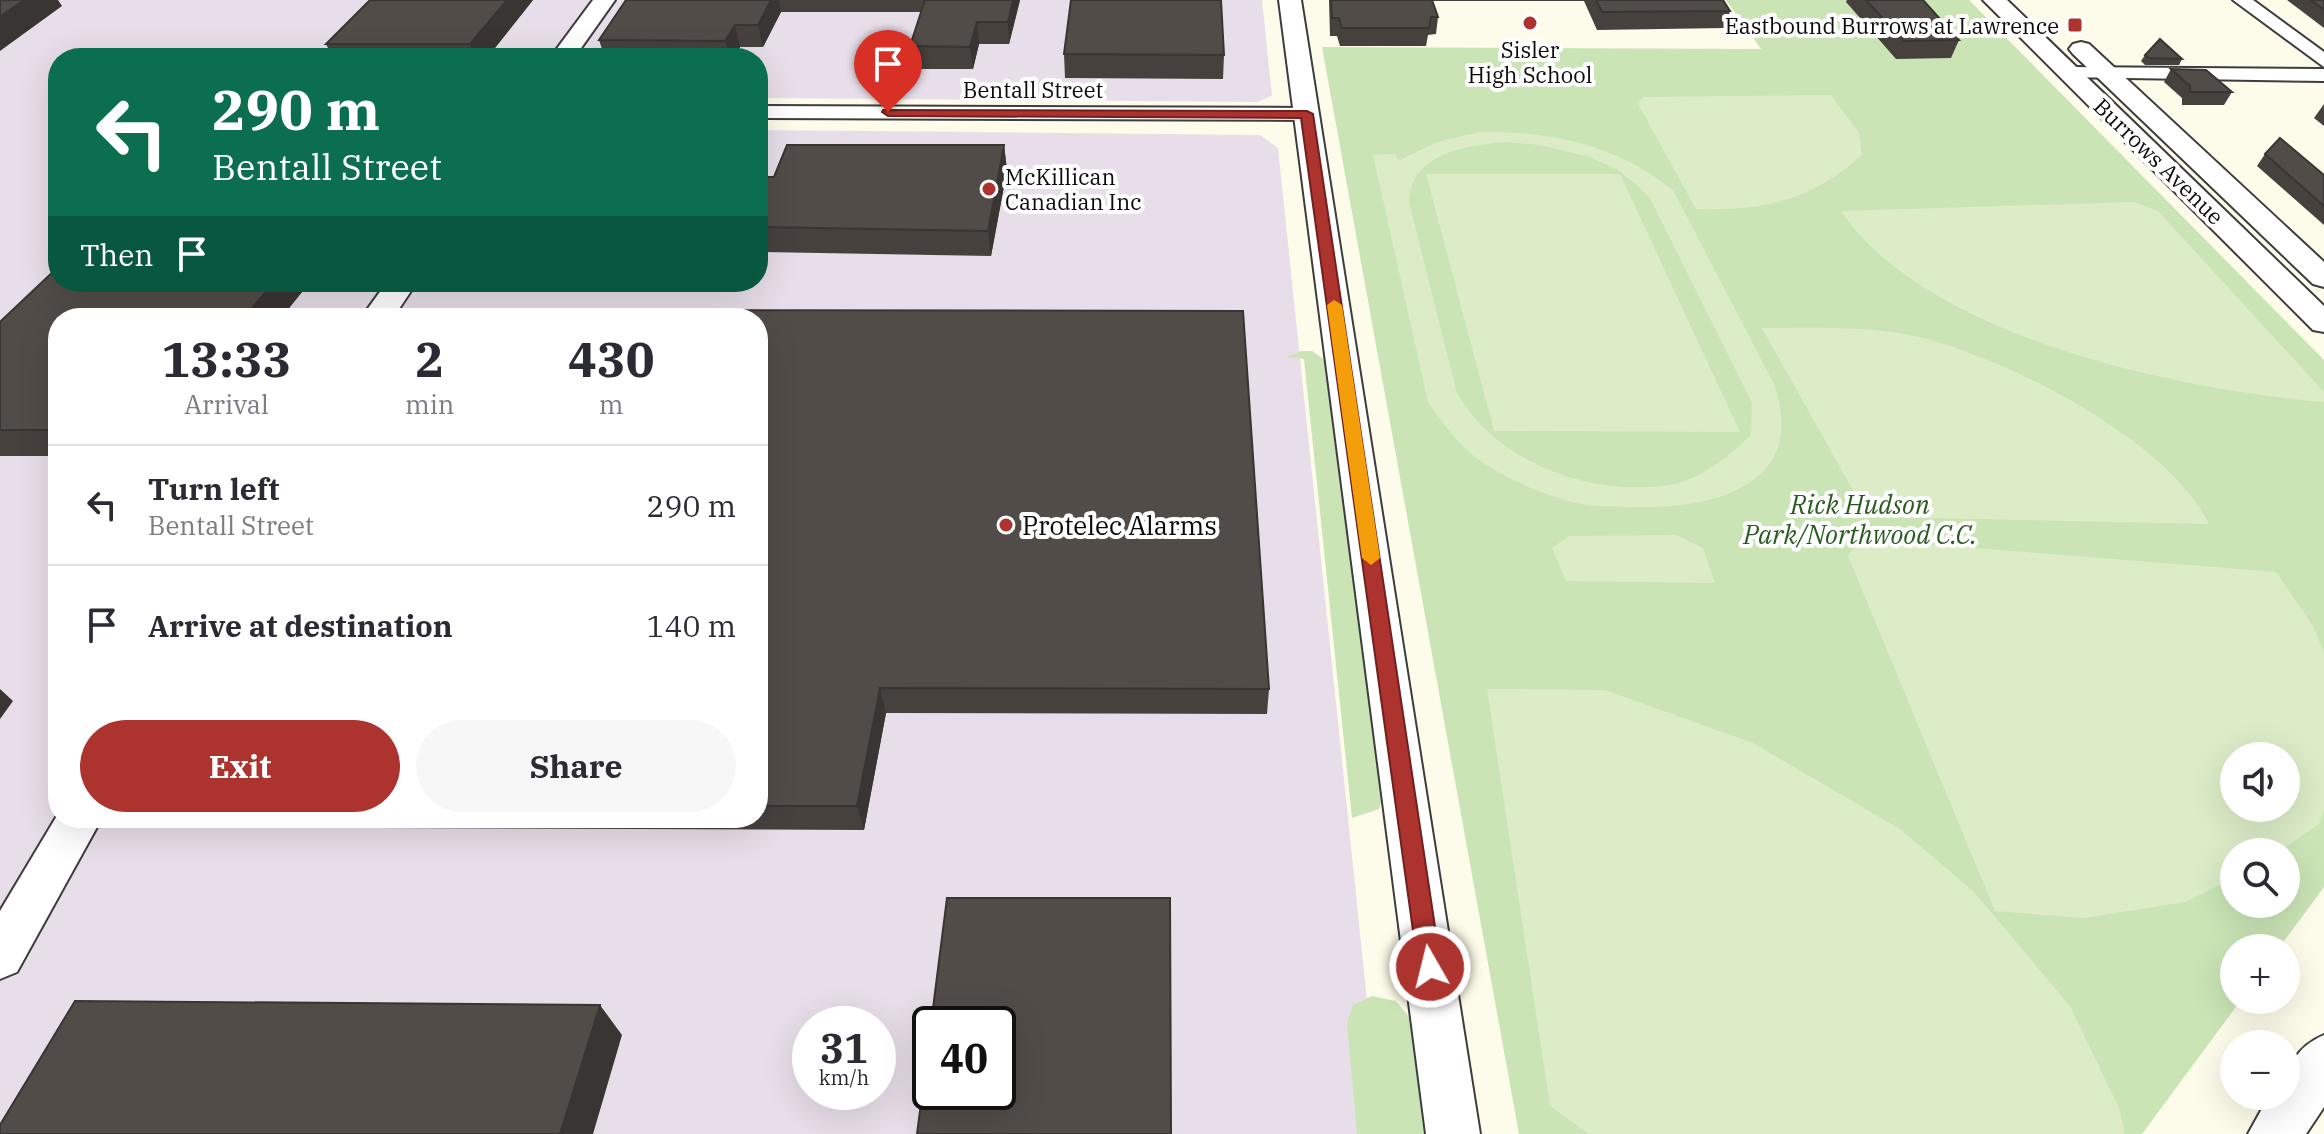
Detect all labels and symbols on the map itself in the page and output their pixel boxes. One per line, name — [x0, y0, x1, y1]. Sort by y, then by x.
place label: Eastbound Burrows at Lawrence — [1725, 11, 2059, 40]
marker: Sisler High School — [1521, 14, 1539, 32]
marker: Eastbound Burrows at Lawrence — [2066, 16, 2084, 34]
pin — [854, 30, 922, 112]
place label: Sisler High School — [1468, 35, 1592, 89]
street label: Bentall Street — [963, 75, 1103, 104]
street label: Burrows Avenue — [2088, 91, 2230, 231]
place label: McKillican Canadian Inc — [1005, 162, 1142, 216]
marker: McKillican Canadian Inc — [980, 180, 998, 198]
park label: Rick Hudson Park/Northwood C.C. — [1742, 487, 1977, 551]
place label: Protelec Alarms — [1022, 508, 1217, 542]
marker: Protelec Alarms — [997, 516, 1015, 534]
position arrow — [1388, 925, 1472, 1009]
speed limit sign: 40 — [912, 1006, 1016, 1110]

